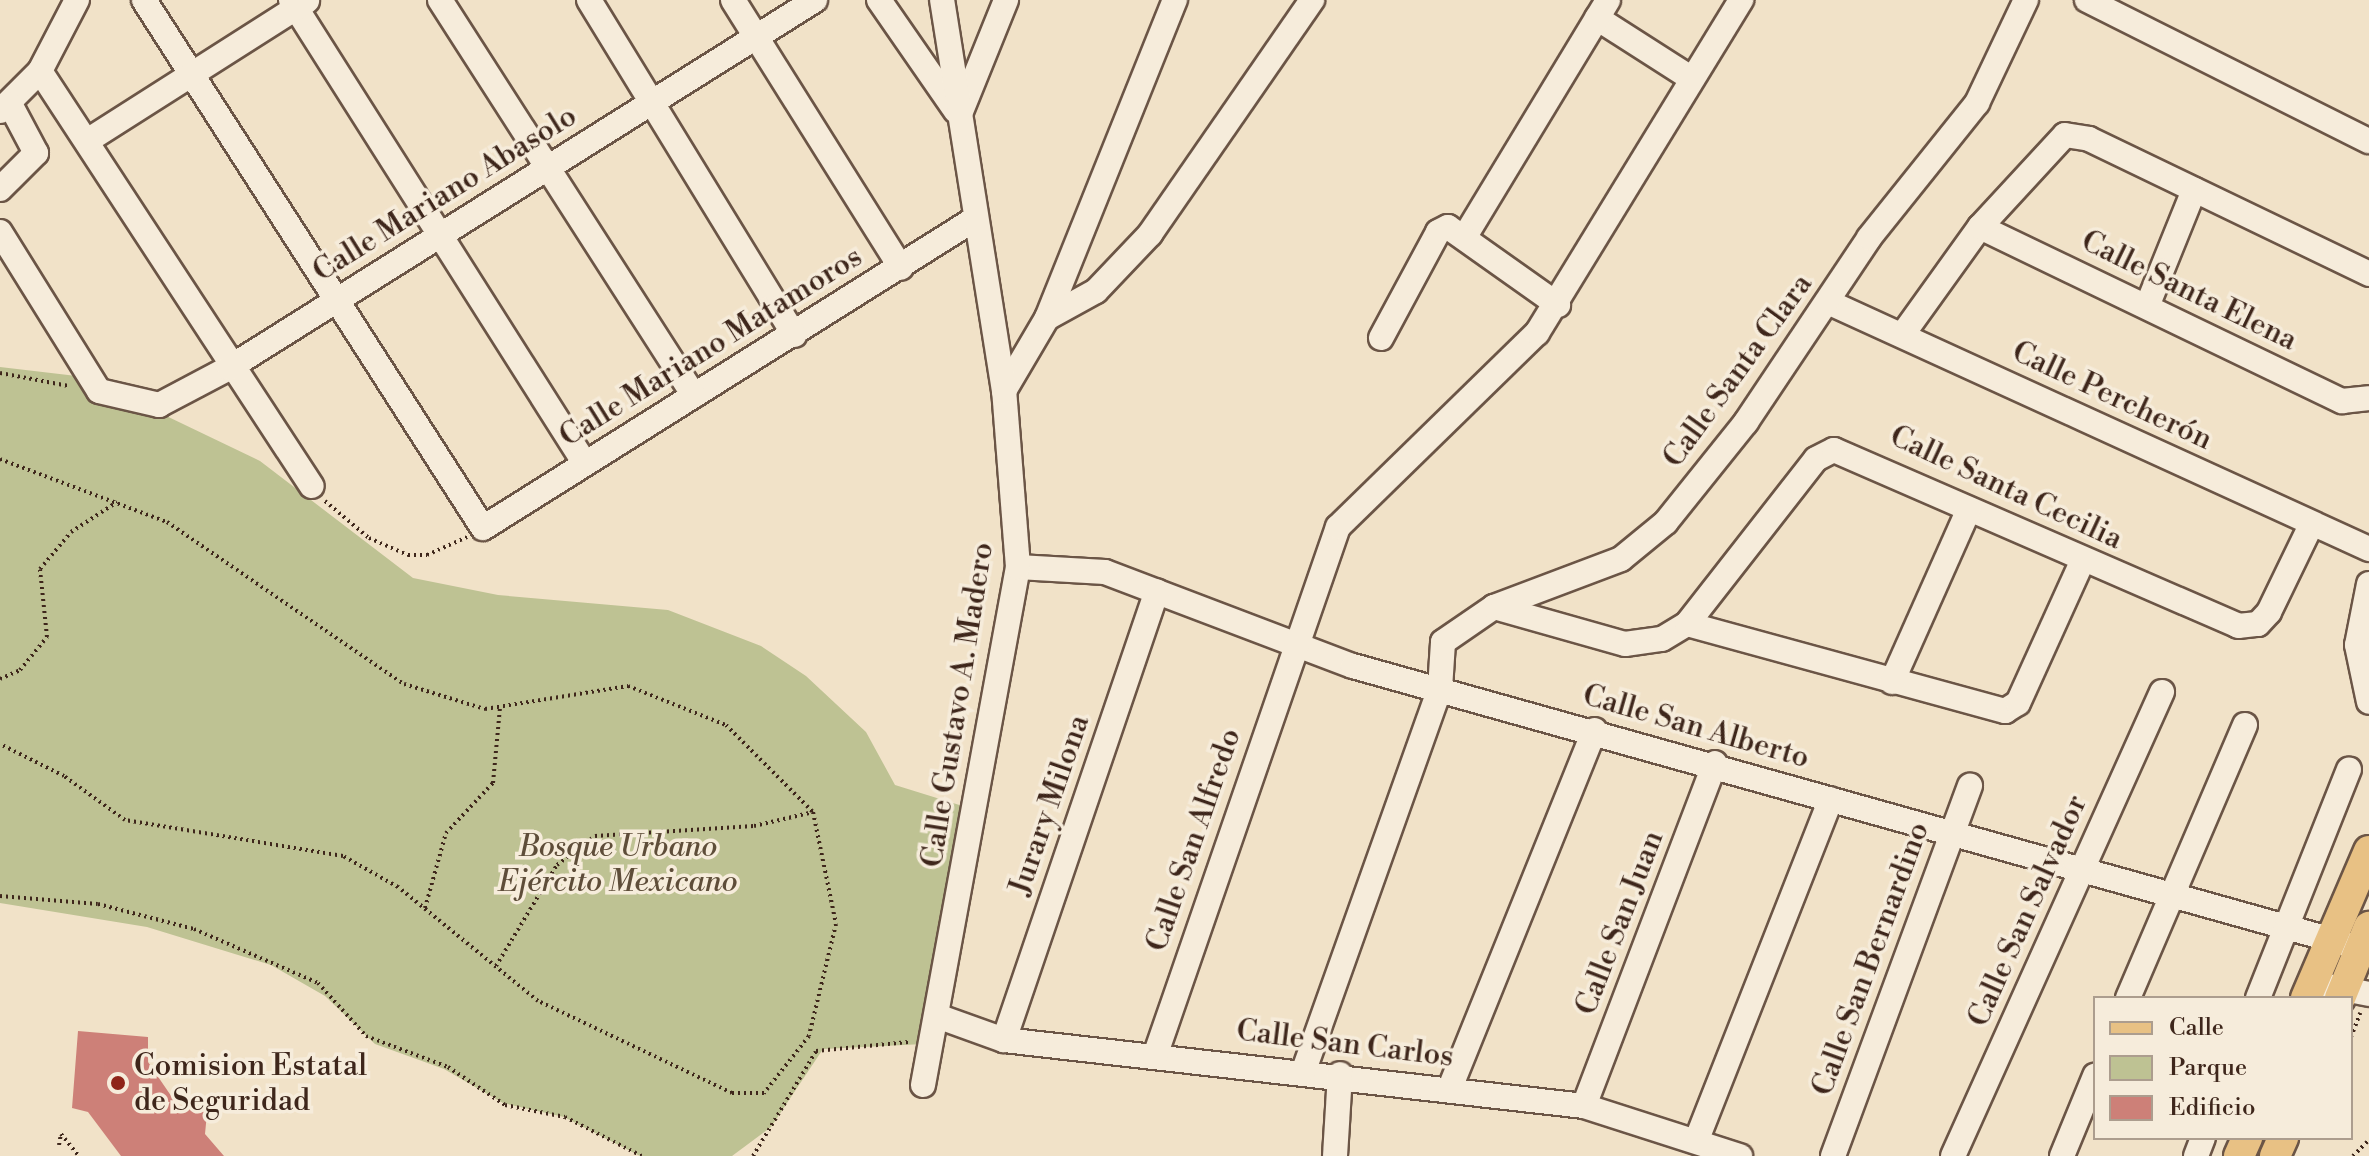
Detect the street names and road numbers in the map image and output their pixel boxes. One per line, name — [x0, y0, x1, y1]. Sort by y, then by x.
street label: Calle Mariano Abasolo — [306, 98, 584, 290]
street label: Calle Santa Elena — [2075, 223, 2303, 359]
street label: Calle Mariano Matamoros — [553, 239, 869, 455]
street label: Calle Santa Clara — [1656, 267, 1820, 475]
street label: Calle Percherón — [2006, 334, 2218, 458]
street label: Calle Santa Cecilia — [1884, 418, 2128, 558]
street label: Calle Gustavo A. Madero — [915, 540, 1001, 870]
street label: Calle San Alberto — [1579, 677, 1813, 777]
street label: Jurary Milona — [1002, 710, 1098, 900]
street label: Calle San Alfredo — [1139, 724, 1249, 956]
street label: Calle San Salvador — [1961, 790, 2095, 1032]
street label: Calle San Bernardino — [1805, 817, 1937, 1101]
street label: Calle San Juan — [1568, 826, 1672, 1020]
street label: Calle San Carlos — [1234, 1013, 1456, 1075]

